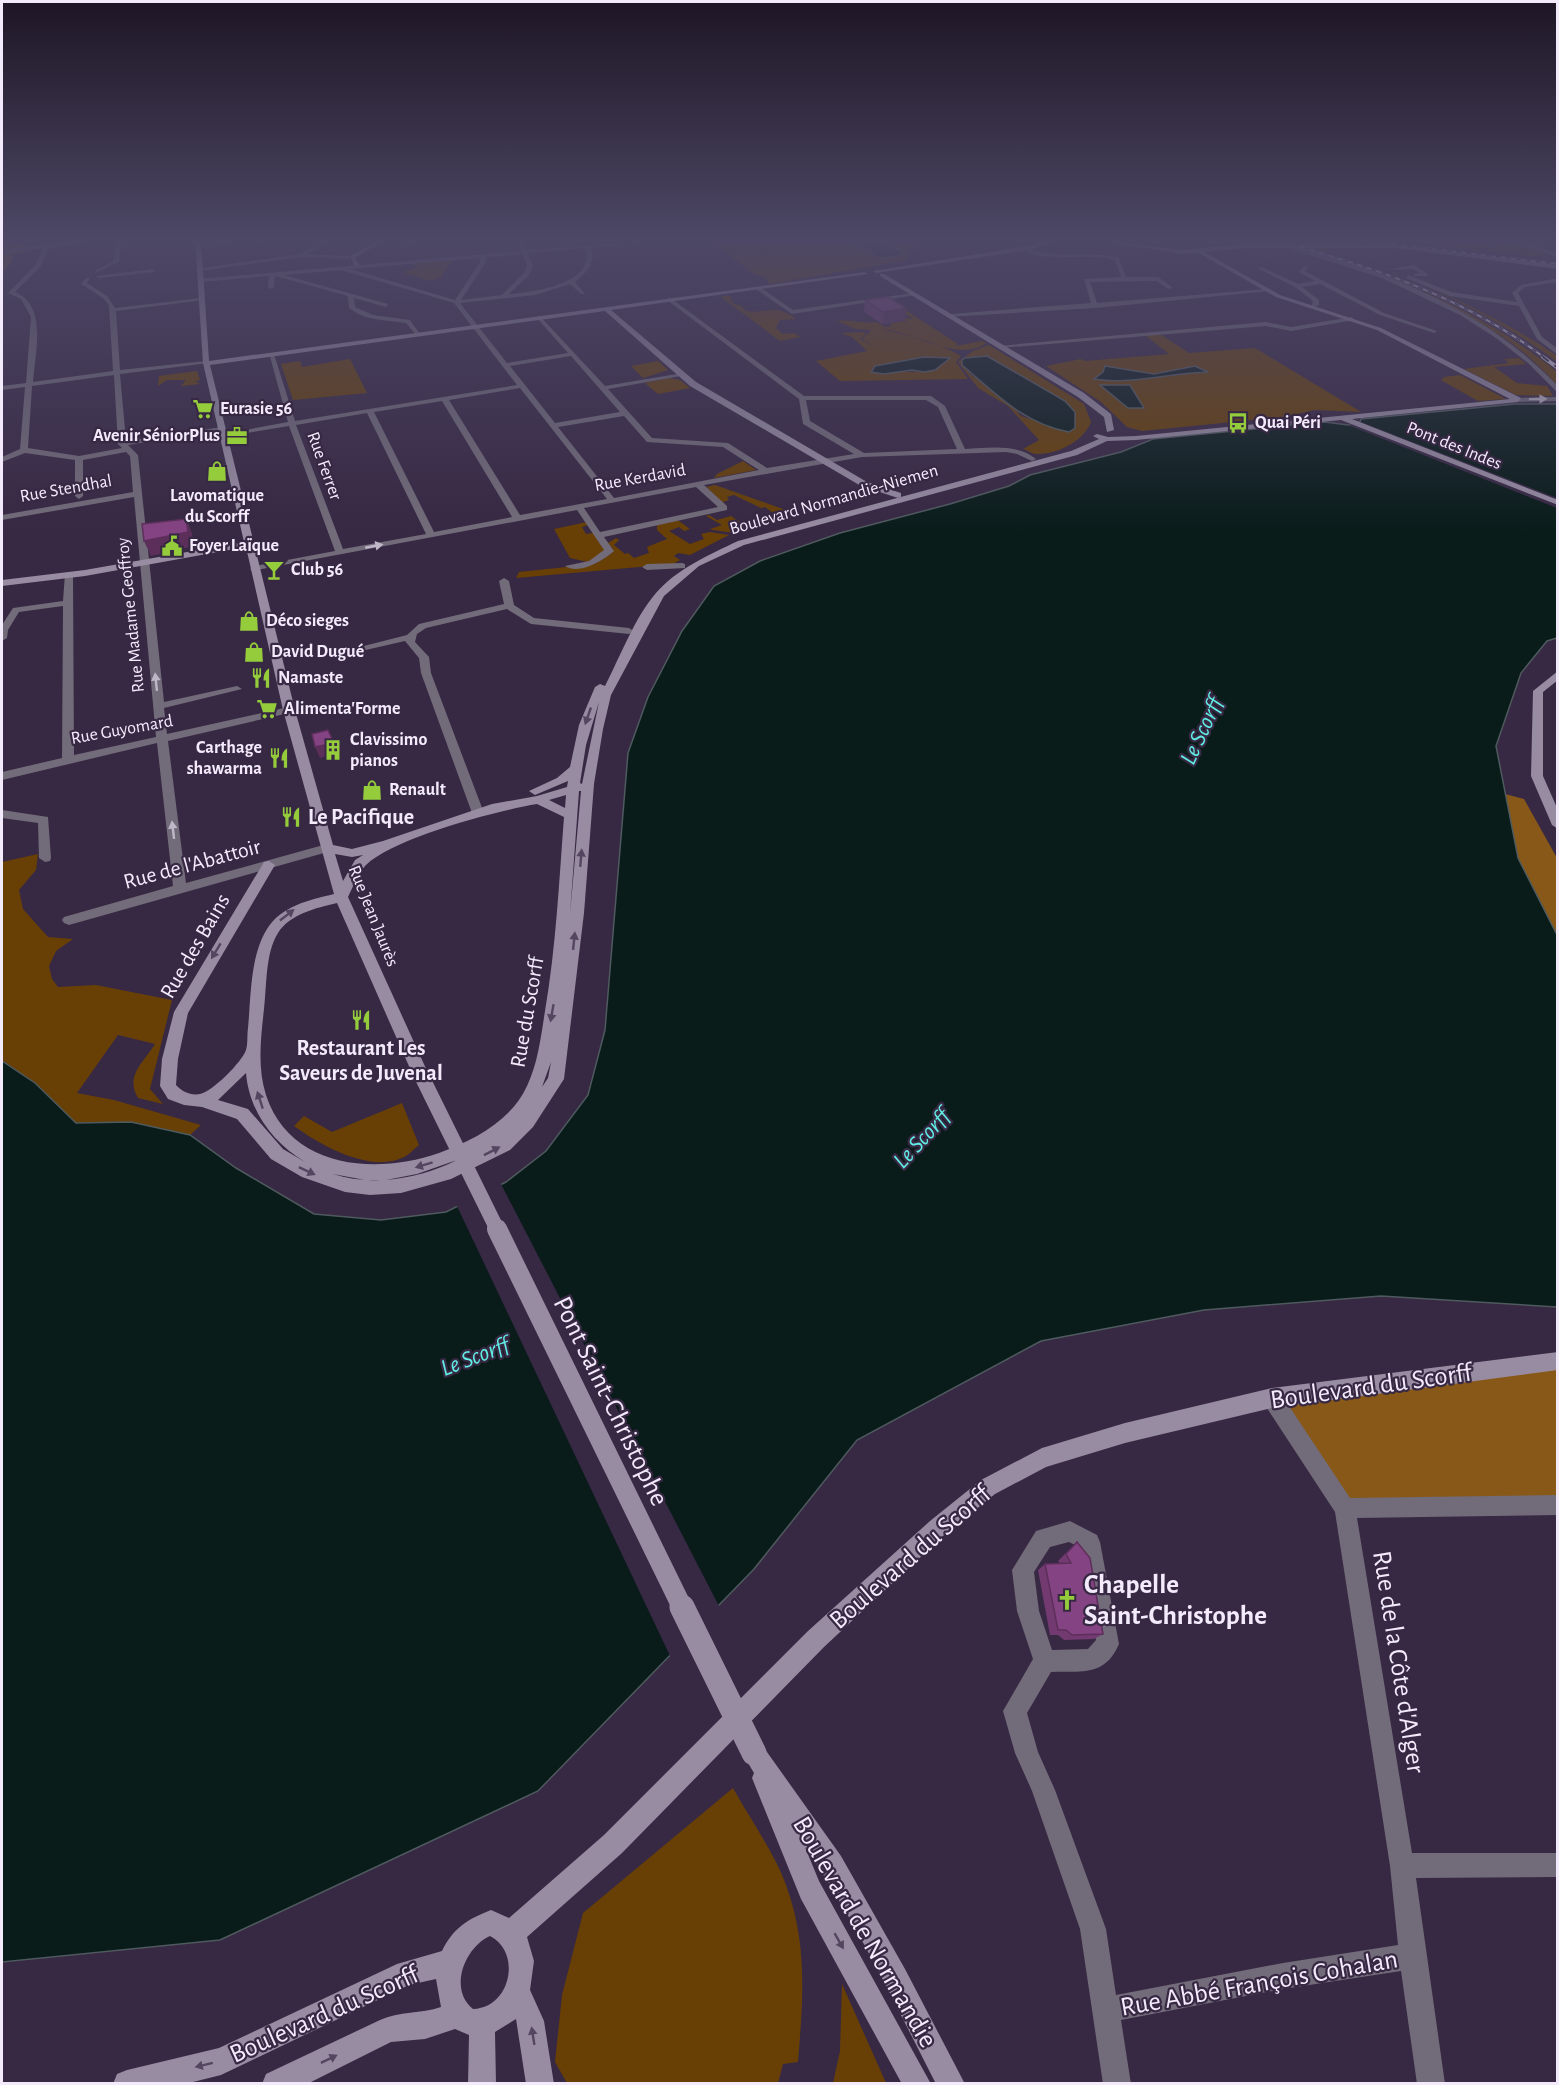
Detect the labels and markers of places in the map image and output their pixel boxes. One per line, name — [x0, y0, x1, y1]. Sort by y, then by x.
supermarket icon: Eurasie 56 — [191, 397, 215, 421]
place label: Eurasie 56 — [220, 400, 293, 418]
bus stop icon: Quai Péri — [1226, 411, 1250, 435]
place label: Quai Péri — [1255, 414, 1321, 432]
office icon: Avenir SéniorPlus — [225, 424, 249, 448]
place label: Avenir SéniorPlus — [93, 427, 220, 445]
shop icon: Lavomatique du Scorff — [205, 459, 229, 483]
place label: Lavomatique du Scorff — [170, 487, 264, 526]
public building icon: Foyer Laïque — [160, 534, 184, 558]
place label: Foyer Laïque — [189, 537, 279, 555]
bar icon: Club 56 — [262, 558, 286, 582]
place label: Club 56 — [291, 561, 343, 579]
shop icon: Déco sieges — [237, 609, 261, 633]
place label: Déco sieges — [266, 612, 349, 630]
shop icon: David Dugué — [242, 640, 266, 664]
place label: David Dugué — [271, 643, 364, 661]
restaurant icon: Namaste — [249, 666, 273, 690]
place label: Namaste — [278, 669, 343, 687]
supermarket icon: Alimenta'Forme — [255, 697, 279, 721]
place label: Alimenta'Forme — [284, 700, 401, 718]
place label: Clavissimo pianos — [350, 731, 427, 770]
building icon: Clavissimo pianos — [321, 738, 345, 762]
place label: Carthage shawarma — [187, 739, 262, 778]
restaurant icon: Carthage shawarma — [267, 746, 291, 770]
shop icon: Renault — [360, 778, 384, 802]
place label: Renault — [389, 781, 446, 799]
restaurant icon: Le Pacifique — [279, 805, 303, 829]
place label: Le Pacifique — [308, 806, 414, 828]
restaurant icon: Restaurant Les Saveurs de Juvenal — [349, 1008, 373, 1032]
place label: Restaurant Les Saveurs de Juvenal — [279, 1037, 443, 1084]
place label: Chapelle Saint-Christophe — [1084, 1571, 1267, 1629]
church icon: Chapelle Saint-Christophe — [1055, 1588, 1079, 1612]

